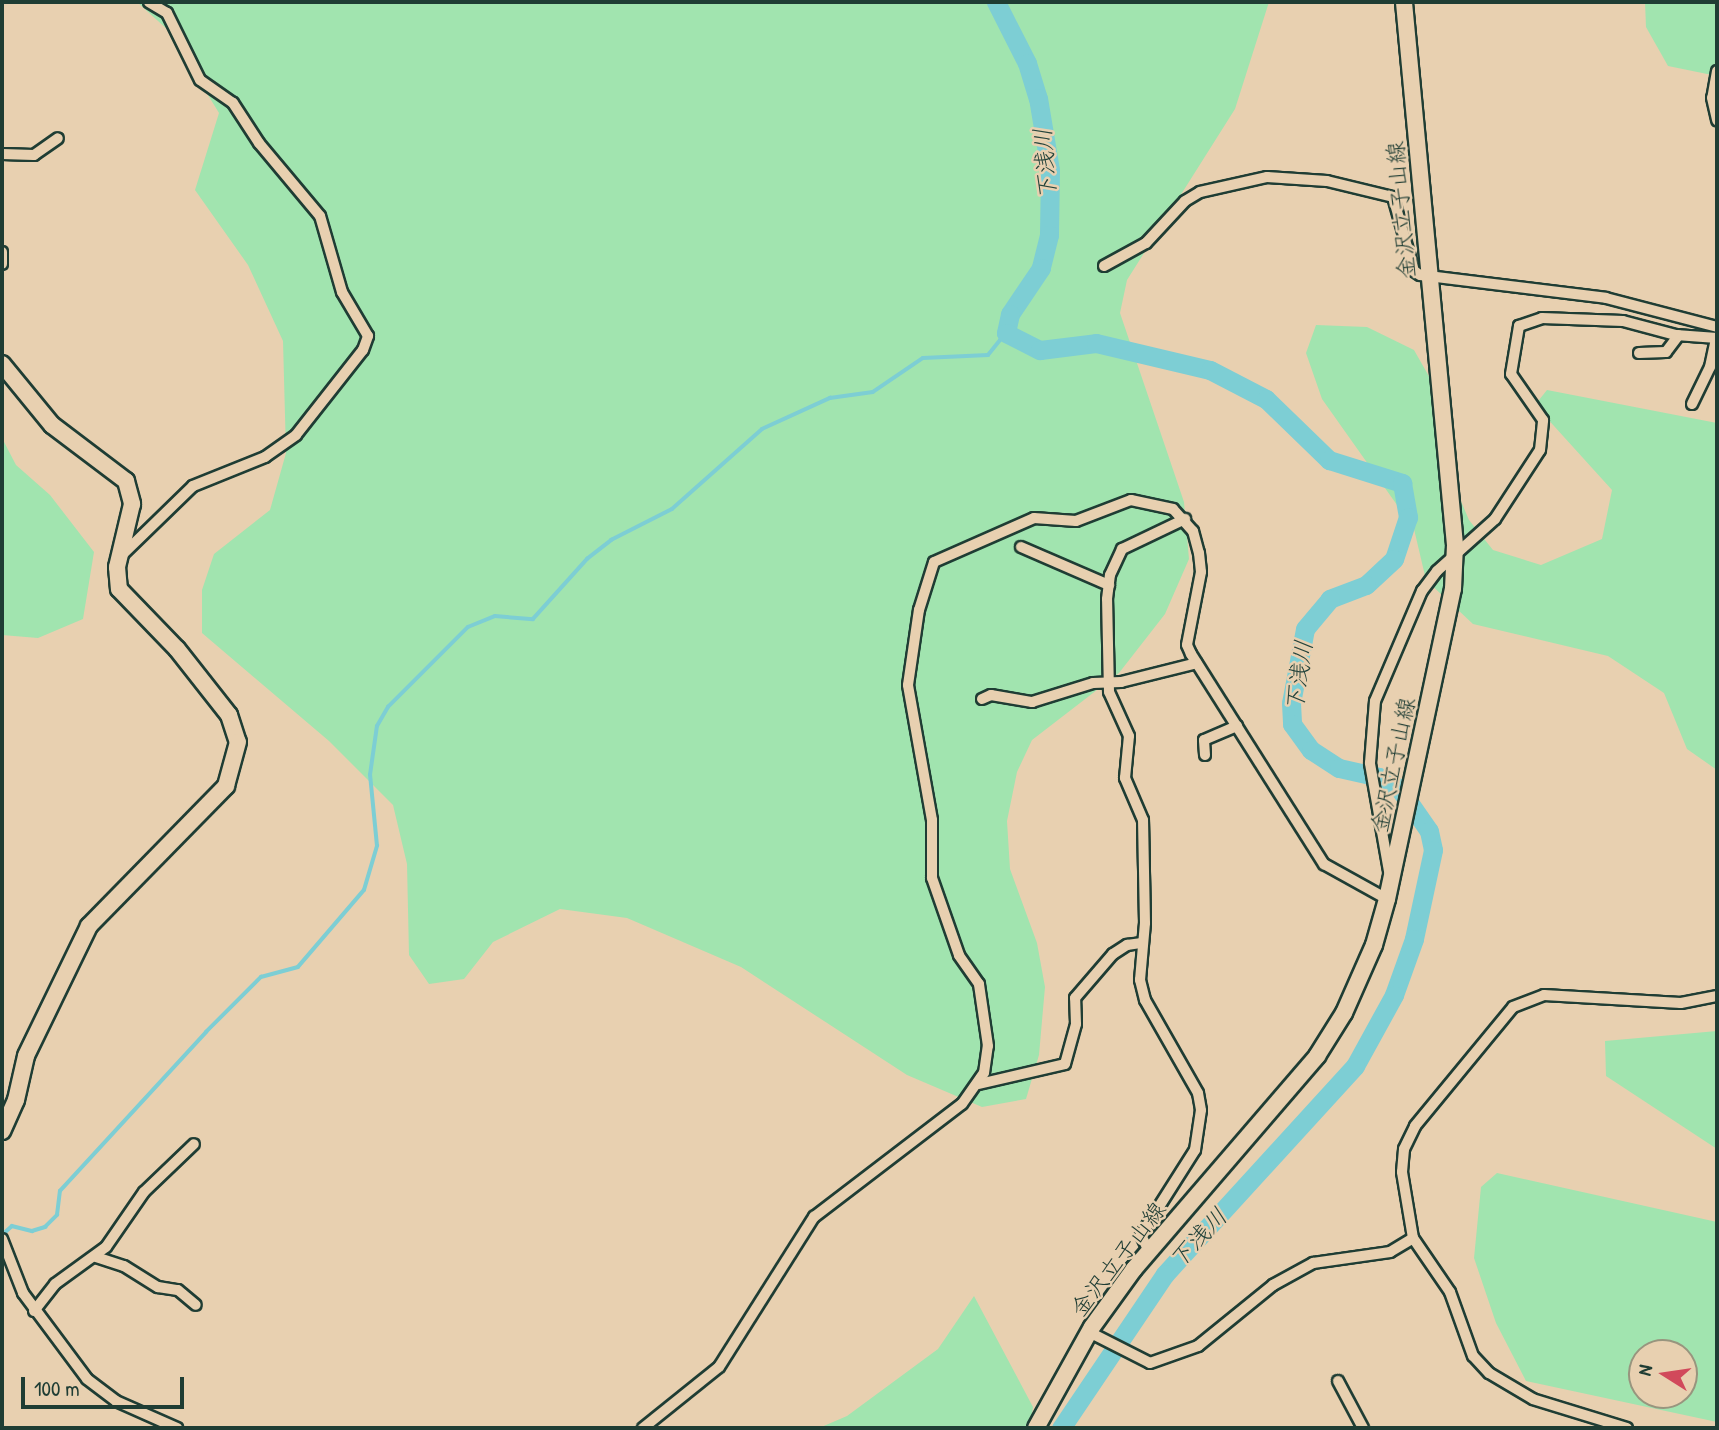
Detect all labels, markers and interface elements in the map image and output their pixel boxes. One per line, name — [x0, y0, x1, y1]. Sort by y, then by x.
water label: 下浅川 — [1028, 127, 1062, 201]
street label: 金沢立子山線 — [1381, 140, 1421, 280]
water label: 下浅川 — [1280, 638, 1318, 714]
street label: 金沢立子山線 — [1365, 695, 1421, 835]
street label: 金沢立子山線 — [1065, 1196, 1171, 1322]
water label: 下浅川 — [1163, 1202, 1233, 1274]
north arrow — [1628, 1339, 1698, 1409]
text: N — [1631, 1362, 1658, 1378]
scale bar — [24, 1364, 187, 1408]
text: 100 m — [34, 1374, 80, 1403]

